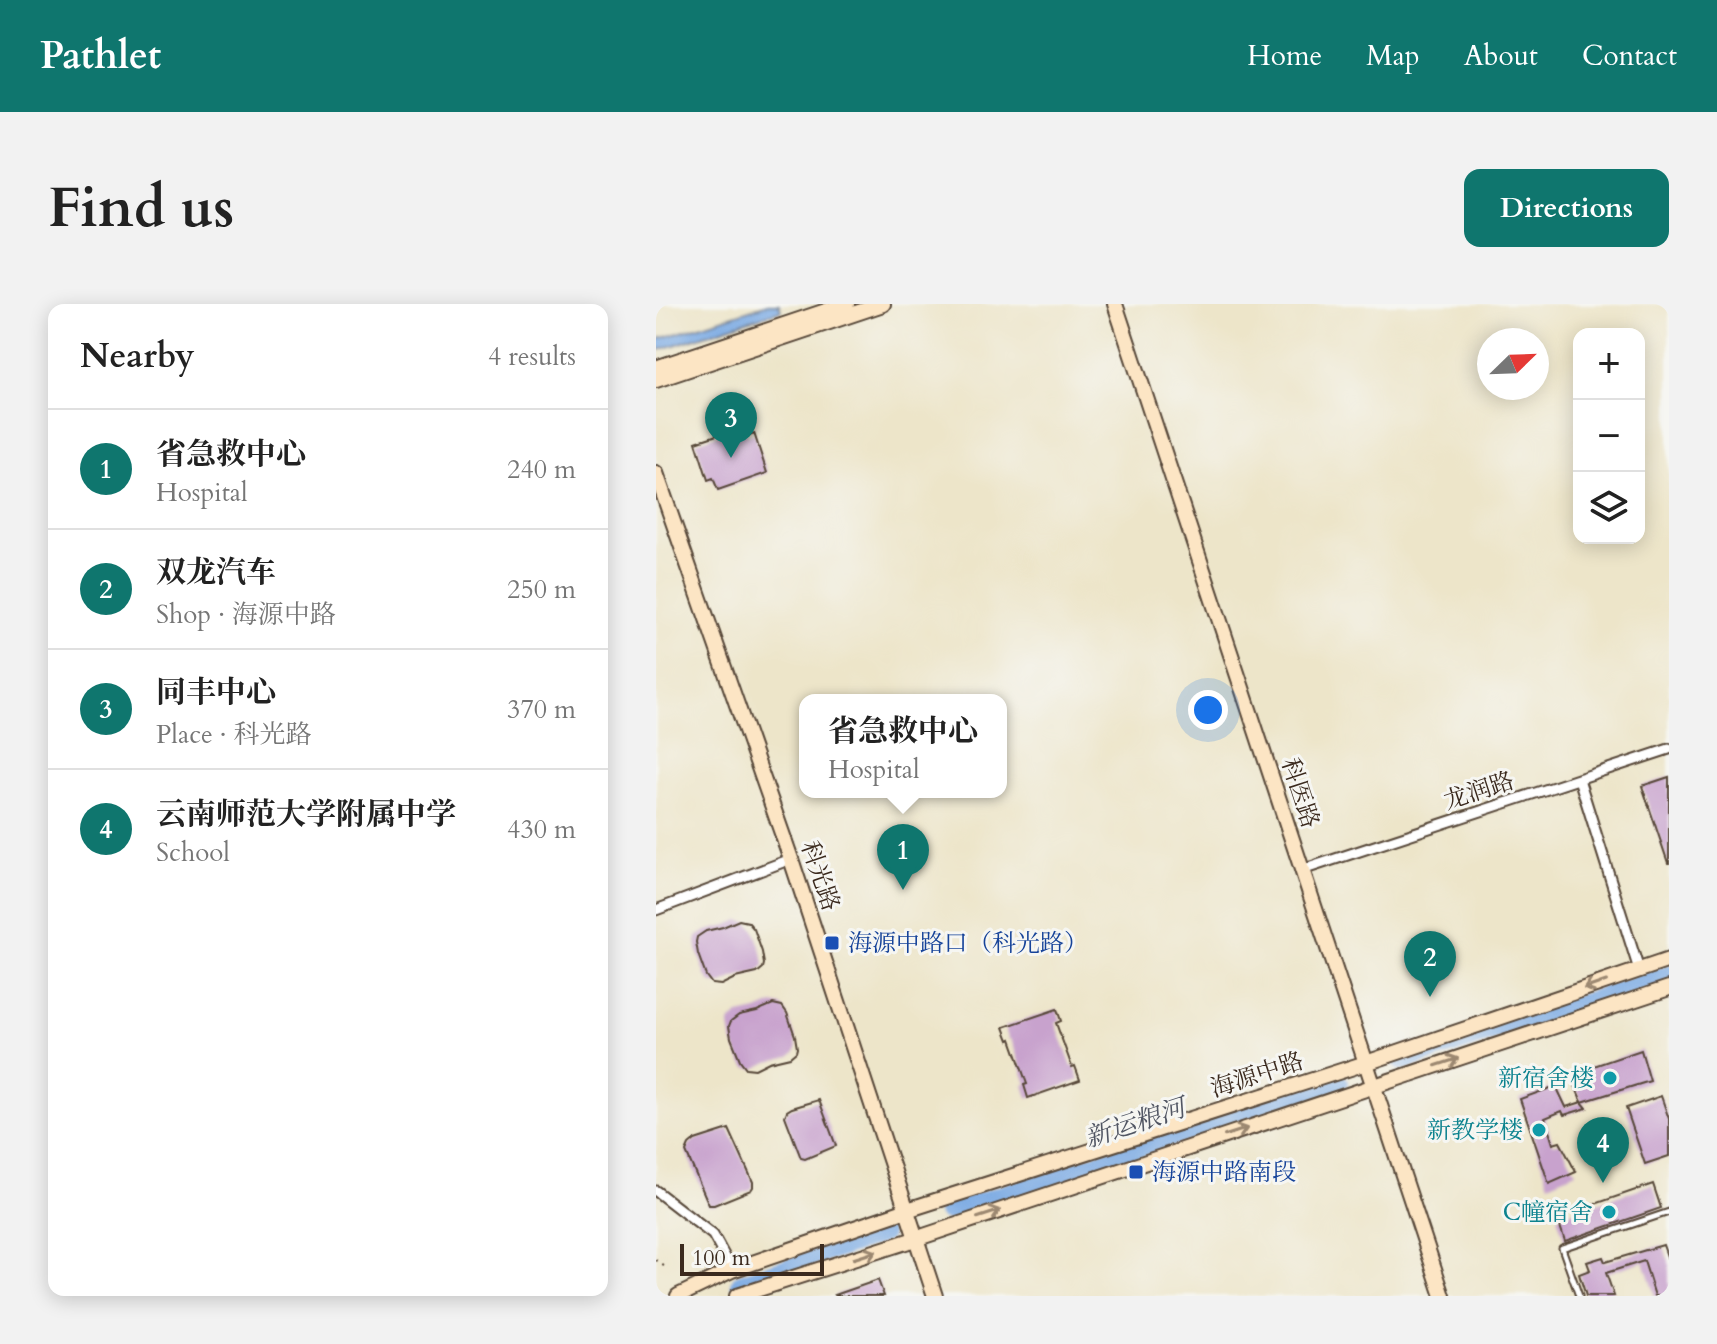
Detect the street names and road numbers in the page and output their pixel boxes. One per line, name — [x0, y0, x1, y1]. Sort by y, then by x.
street label: 科医路 — [1273, 754, 1327, 832]
street label: 龙润路 — [1440, 764, 1518, 818]
street label: 科光路 — [793, 837, 847, 915]
street label: 海源中路 — [1206, 1044, 1308, 1106]

